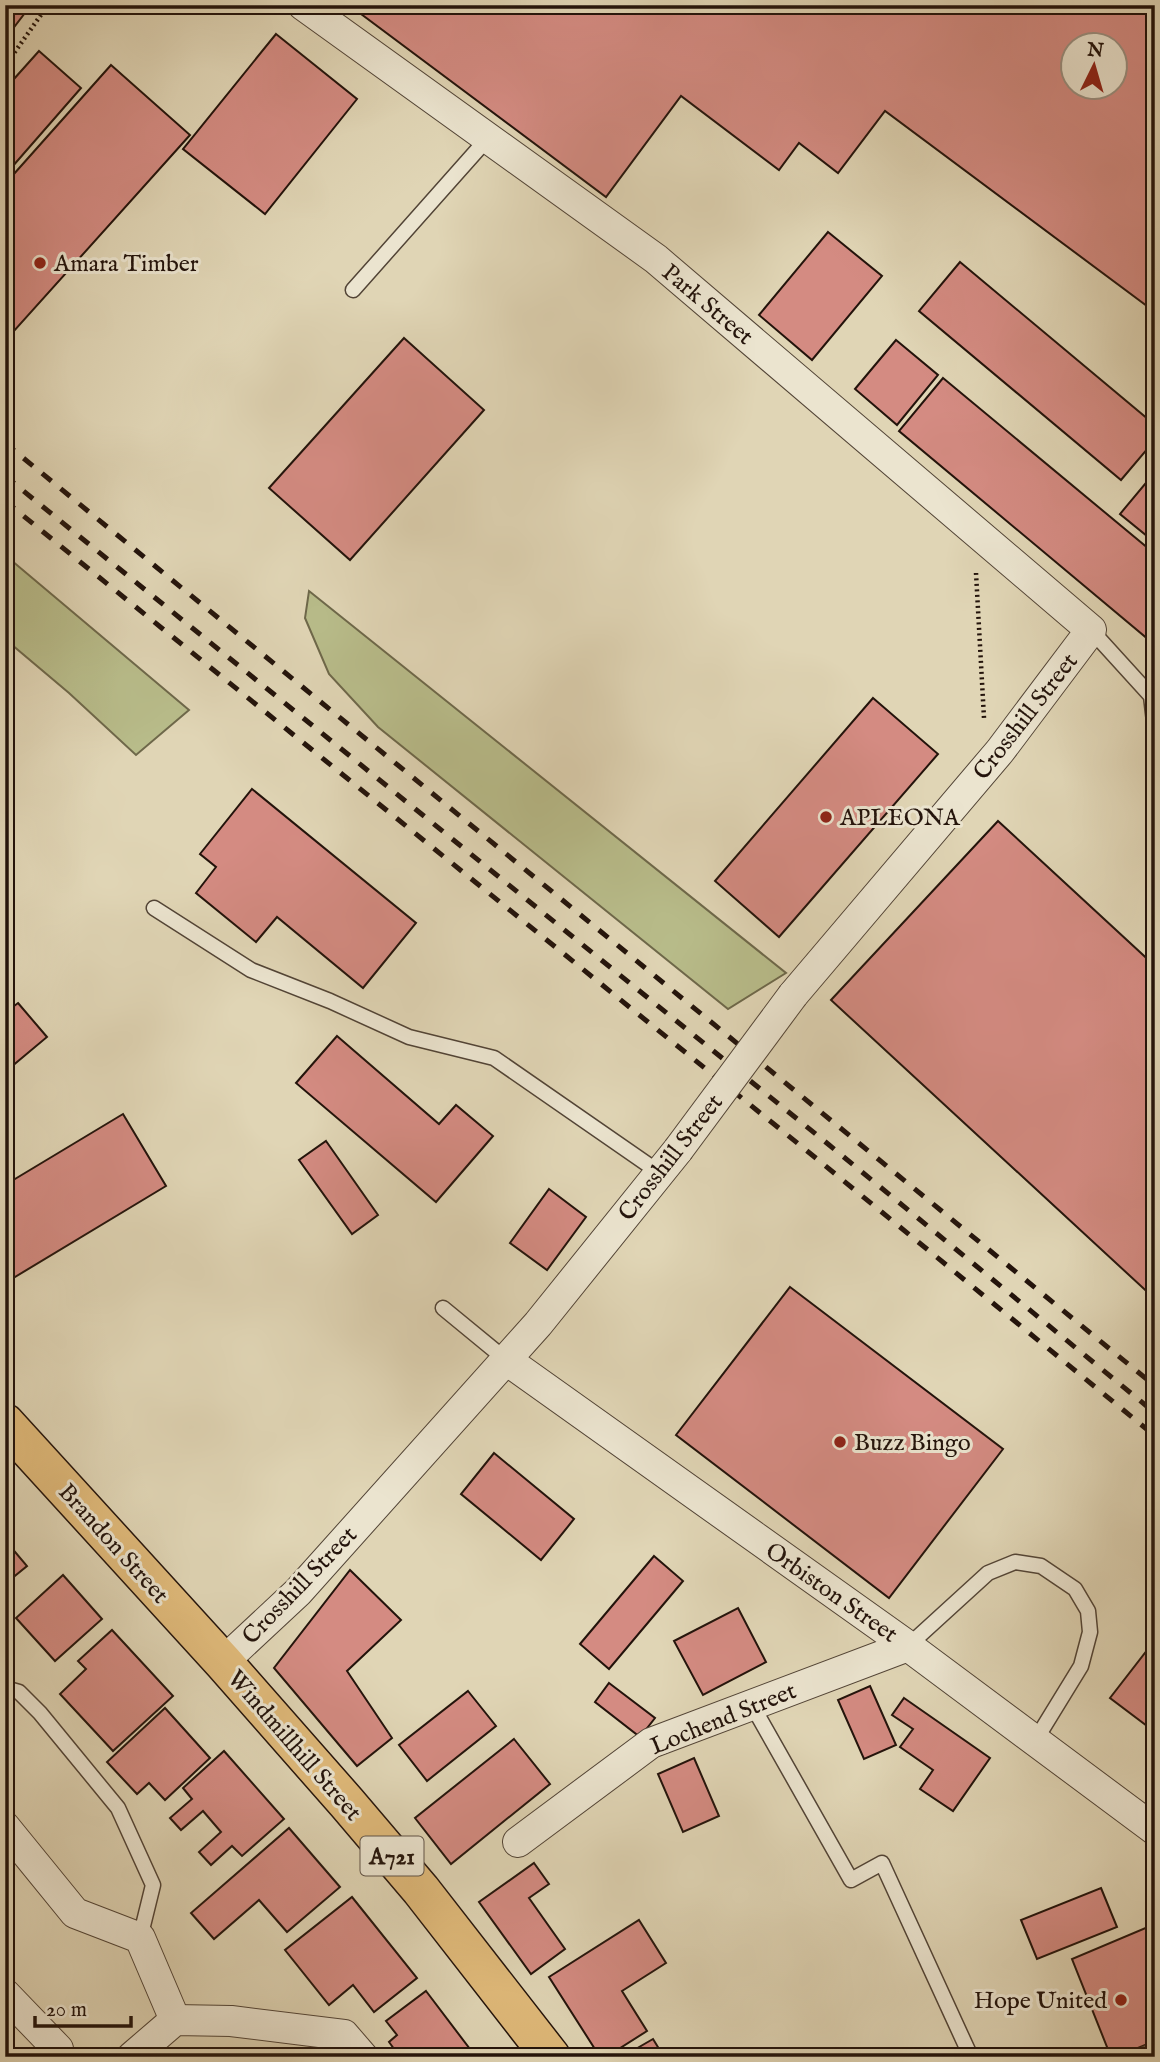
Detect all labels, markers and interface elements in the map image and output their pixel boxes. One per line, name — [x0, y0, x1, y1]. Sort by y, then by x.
north arrow — [1058, 32, 1128, 102]
text: N — [1085, 38, 1105, 64]
place label: Amara Timber — [53, 249, 199, 280]
marker: Amara Timber — [32, 255, 48, 271]
street label: Park Street — [655, 258, 759, 353]
street label: Crosshill Street — [967, 647, 1085, 787]
place label: APLEONA — [839, 803, 961, 834]
marker: APLEONA — [818, 809, 834, 825]
street label: Crosshill Street — [612, 1088, 730, 1228]
place label: Buzz Bingo — [854, 1428, 971, 1459]
marker: Buzz Bingo — [832, 1434, 848, 1450]
street label: Brandon Street — [51, 1477, 175, 1611]
street label: Crosshill Street — [236, 1520, 364, 1652]
street label: Orbiston Street — [759, 1536, 904, 1650]
street label: Windmillhill Street — [220, 1664, 368, 1828]
street label: Lochend Street — [646, 1676, 801, 1763]
road number: A721 — [360, 1837, 424, 1876]
scale bar — [35, 1985, 131, 2029]
place label: Hope United — [974, 1986, 1107, 2017]
marker: Hope United — [1113, 1992, 1129, 2008]
text: 20 m — [46, 1997, 87, 2024]

